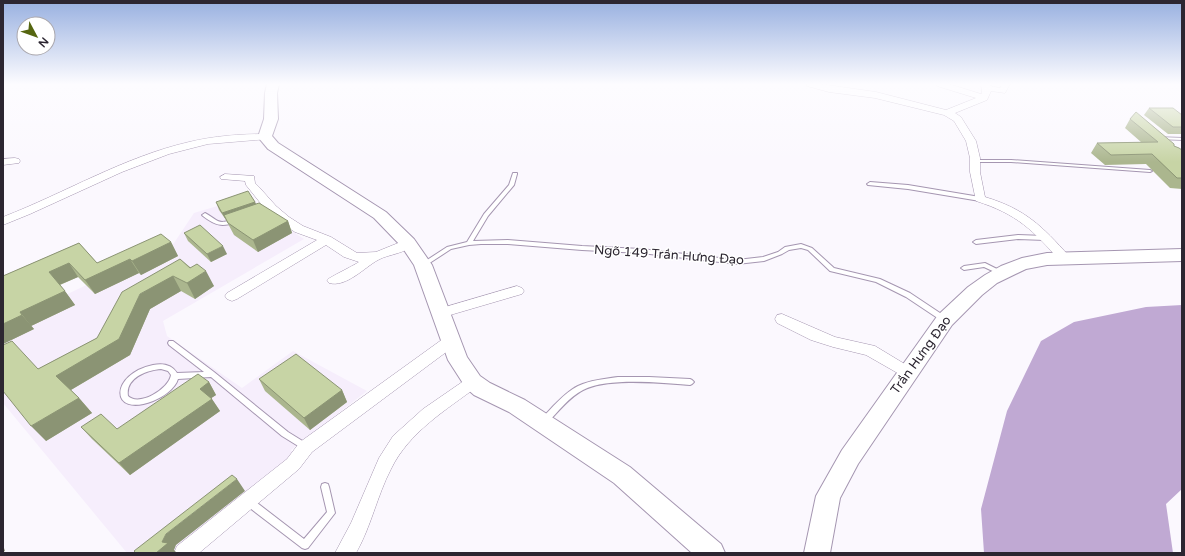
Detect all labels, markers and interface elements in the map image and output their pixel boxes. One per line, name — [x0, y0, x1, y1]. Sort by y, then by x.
north arrow — [16, 16, 56, 56]
text: N — [35, 35, 51, 50]
street label: Ngõ 149 Trần Hưng Đạo — [593, 242, 745, 268]
street label: Trần Hưng Đạo — [887, 313, 955, 397]

